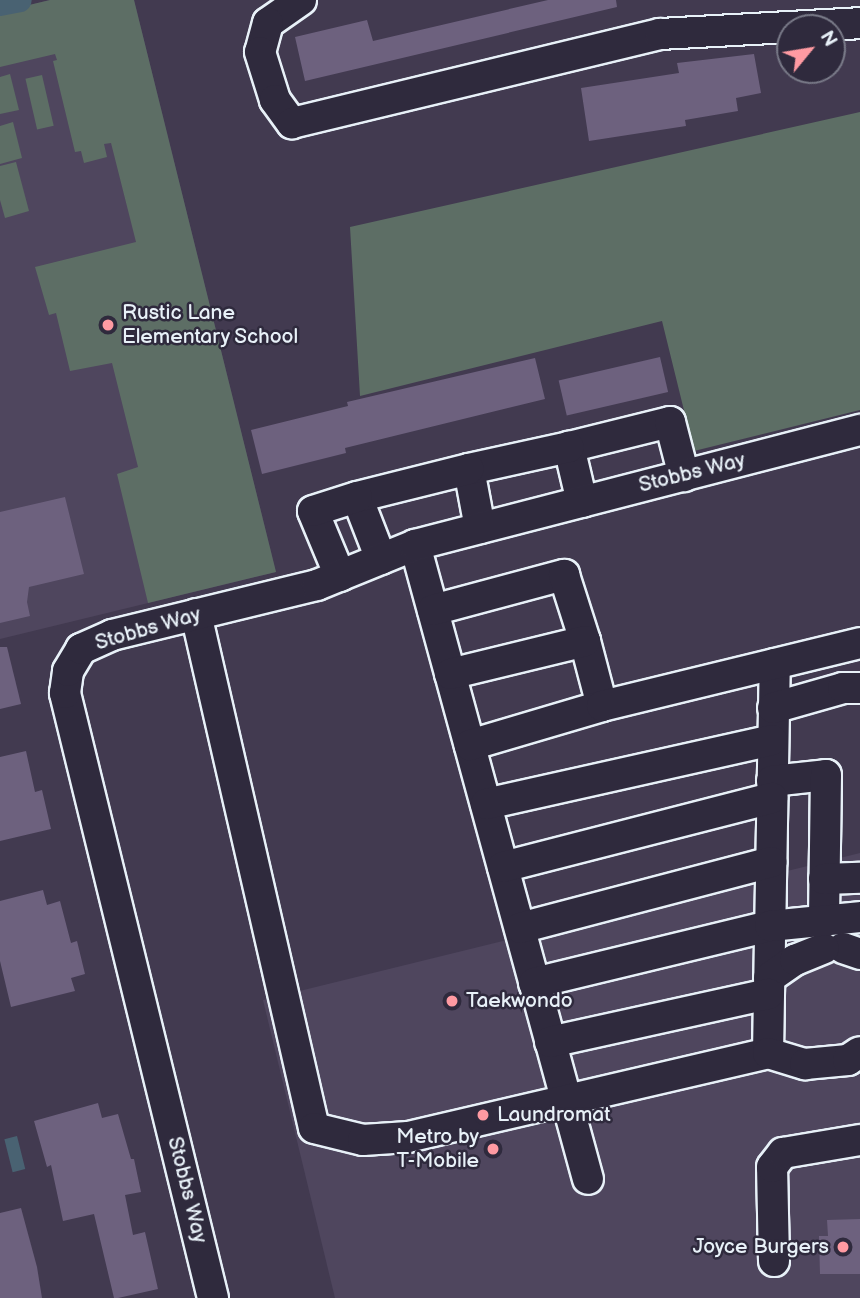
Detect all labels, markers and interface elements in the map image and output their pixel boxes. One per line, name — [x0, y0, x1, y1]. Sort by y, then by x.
north arrow — [776, 14, 846, 84]
text: N — [814, 27, 841, 51]
place label: Rustic Lane Elementary School — [122, 300, 300, 350]
marker: Rustic Lane Elementary School — [100, 317, 116, 333]
street label: Stobbs Way — [636, 448, 748, 498]
street label: Stobbs Way — [92, 602, 204, 656]
place label: Taekwondo — [466, 988, 573, 1014]
marker: Taekwondo — [444, 993, 460, 1009]
place label: Laundromat — [497, 1102, 611, 1128]
marker: Laundromat — [475, 1107, 491, 1123]
place label: Metro by T-Mobile — [396, 1124, 479, 1174]
street label: Stobbs Way — [162, 1134, 212, 1246]
marker: Metro by T-Mobile — [485, 1141, 501, 1157]
place label: Joyce Burgers — [693, 1234, 829, 1260]
marker: Joyce Burgers — [835, 1239, 851, 1255]

